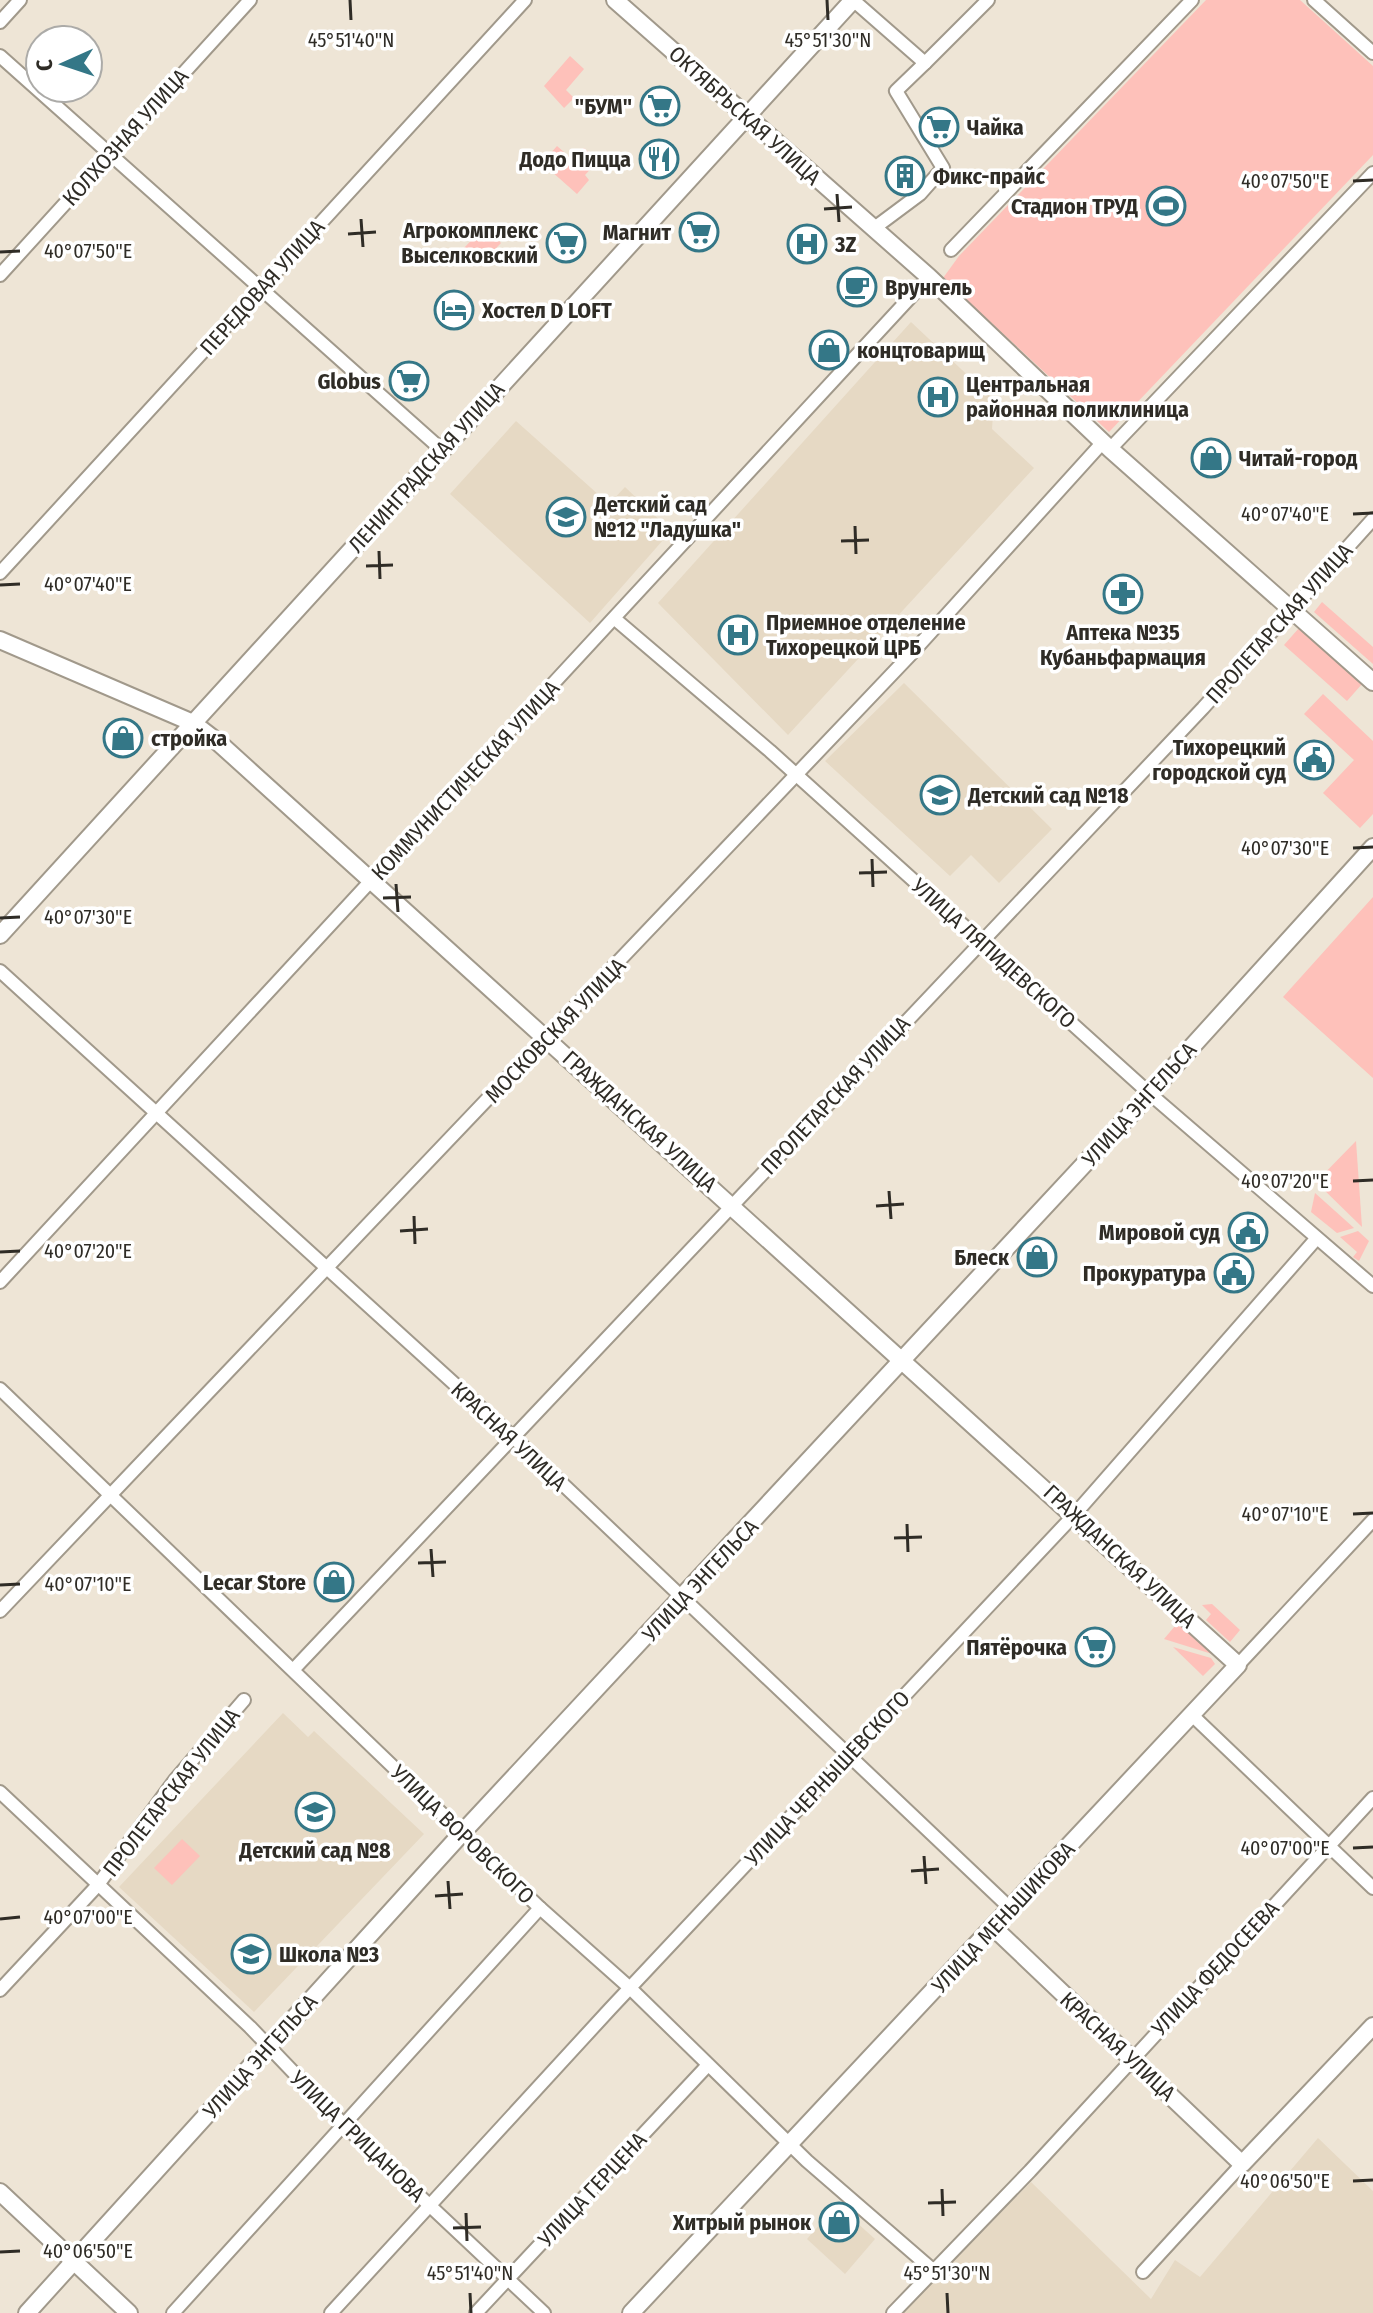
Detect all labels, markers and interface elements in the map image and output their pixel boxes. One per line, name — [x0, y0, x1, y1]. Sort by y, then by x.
north arrow — [24, 24, 104, 104]
text: 45°51'40"N — [308, 28, 394, 52]
text: 45°51'30"N — [785, 28, 871, 52]
street label: ОКТЯБРЬСКАЯ УЛИЦА — [663, 40, 826, 191]
text: С — [31, 58, 58, 71]
street label: КОЛХОЗНАЯ УЛИЦА — [57, 63, 194, 212]
supermarket icon: "БУМ" — [639, 85, 681, 127]
place label: "БУМ" — [575, 93, 632, 120]
supermarket icon: Чайка — [918, 106, 960, 148]
place label: Чайка — [967, 114, 1024, 141]
restaurant icon: Додо Пицца — [638, 138, 680, 180]
place label: Додо Пицца — [519, 146, 631, 173]
building icon: Фикс-прайс — [884, 155, 926, 197]
place label: Фикс-прайс — [933, 163, 1046, 190]
text: 40°07'50"E — [1241, 169, 1329, 193]
sports icon: Стадион ТРУД — [1145, 185, 1187, 227]
place label: Стадион ТРУД — [1011, 193, 1138, 220]
supermarket icon: Магнит — [678, 211, 720, 253]
street label: ПЕРЕДОВАЯ УЛИЦА — [194, 213, 331, 361]
place label: Агрокомплекс Выселковский — [401, 217, 538, 269]
place label: Магнит — [603, 219, 672, 246]
supermarket icon: Агрокомплекс Выселковский — [545, 222, 587, 264]
hospital icon: 3Z — [786, 223, 828, 265]
place label: 3Z — [834, 231, 856, 258]
text: 40°07'50"E — [44, 239, 132, 263]
cafe icon: Врунгель — [836, 266, 878, 308]
place label: Врунгель — [885, 274, 973, 301]
hotel icon: Хостел D LOFT — [433, 289, 475, 331]
place label: Хостел D LOFT — [481, 297, 612, 324]
shop icon: концтоварищ — [808, 329, 850, 371]
place label: концтоварищ — [857, 337, 985, 364]
supermarket icon: Globus — [388, 360, 430, 402]
place label: Globus — [317, 368, 381, 395]
place label: Центральная районная поликлиница — [966, 371, 1189, 423]
street label: ЛЕНИНГРАДСКАЯ УЛИЦА — [343, 376, 510, 558]
hospital icon: Центральная районная поликлиница — [917, 376, 959, 418]
shop icon: Читай-город — [1190, 437, 1232, 479]
place label: Читай-город — [1239, 445, 1357, 472]
place label: Детский сад №12 "Ладушка" — [593, 491, 741, 543]
school or university icon: Детский сад №12 "Ладушка" — [545, 496, 587, 538]
text: 40°07'40"E — [1241, 502, 1329, 526]
street label: ПРОЛЕТАРСКАЯ УЛИЦА — [1200, 537, 1359, 709]
text: 40°07'40"E — [44, 572, 132, 596]
pharmacy icon: Аптека №35 Кубаньфармация — [1102, 573, 1144, 615]
place label: Приемное отделение Тихорецкой ЦРБ — [766, 609, 966, 661]
hospital icon: Приемное отделение Тихорецкой ЦРБ — [717, 614, 759, 656]
place label: Аптека №35 Кубаньфармация — [1040, 619, 1206, 671]
street label: КОММУНИСТИЧЕСКАЯ УЛИЦА — [366, 674, 565, 886]
shop icon: стройка — [102, 717, 144, 759]
place label: стройка — [151, 725, 227, 752]
place label: Тихорецкий городской суд — [1152, 734, 1286, 786]
public building icon: Тихорецкий городской суд — [1293, 739, 1335, 781]
school or university icon: Детский сад №18 — [919, 774, 961, 816]
place label: Детский сад №18 — [967, 782, 1129, 809]
text: 40°07'30"E — [1241, 836, 1329, 860]
street label: УЛИЦА ЛЯПИДЕВСКОГО — [905, 872, 1081, 1034]
text: 40°07'30"E — [44, 905, 132, 929]
street label: МОСКОВСКАЯ УЛИЦА — [479, 952, 632, 1108]
street label: ПРОЛЕТАРСКАЯ УЛИЦА — [755, 1010, 916, 1180]
street label: УЛИЦА ЭНГЕЛЬСА — [1076, 1036, 1203, 1173]
street label: ГРАЖДАНСКАЯ УЛИЦА — [557, 1045, 723, 1198]
text: 40°07'20"E — [1241, 1169, 1329, 1193]
public building icon: Мировой суд — [1227, 1211, 1269, 1253]
place label: Мировой суд — [1099, 1219, 1220, 1246]
shop icon: Блеск — [1016, 1236, 1058, 1278]
text: 40°07'20"E — [44, 1239, 132, 1263]
place label: Блеск — [954, 1244, 1010, 1271]
public building icon: Прокуратура — [1213, 1252, 1255, 1294]
place label: Прокуратура — [1083, 1260, 1206, 1287]
street label: КРАСНАЯ УЛИЦА — [445, 1376, 572, 1497]
street label: ГРАЖДАНСКАЯ УЛИЦА — [1038, 1479, 1202, 1634]
text: 40°07'10"E — [1242, 1502, 1328, 1526]
street label: УЛИЦА ЭНГЕЛЬСА — [636, 1513, 764, 1648]
shop icon: Lecar Store — [313, 1561, 355, 1603]
place label: Lecar Store — [203, 1569, 306, 1596]
text: 40°07'10"E — [45, 1572, 131, 1596]
supermarket icon: Пятёрочка — [1074, 1626, 1116, 1668]
place label: Пятёрочка — [966, 1634, 1067, 1661]
street label: УЛИЦА ЧЕРНЫШЕВСКОГО — [739, 1685, 916, 1872]
street label: ПРОЛЕТАРСКАЯ УЛИЦА — [97, 1702, 246, 1882]
street label: УЛИЦА ВОРОВСКОГО — [385, 1758, 540, 1910]
school or university icon: Детский сад №8 — [294, 1791, 336, 1833]
street label: УЛИЦА МЕНЬШИКОВА — [925, 1836, 1081, 2000]
text: 40°07'00"E — [1240, 1836, 1330, 1860]
place label: Детский сад №8 — [238, 1837, 391, 1864]
street label: УЛИЦА ФЕДОСЕЕВА — [1145, 1895, 1285, 2042]
text: 40°07'00"E — [43, 1905, 133, 1929]
school or university icon: Школа №3 — [230, 1933, 272, 1975]
place label: Школа №3 — [279, 1941, 379, 1968]
street label: КРАСНАЯ УЛИЦА — [1054, 1986, 1181, 2107]
street label: УЛИЦА ЭНГЕЛЬСА — [197, 1988, 324, 2125]
street label: УЛИЦА ГРИЦАНОВА — [284, 2064, 431, 2208]
street label: УЛИЦА ГЕРЦЕНА — [532, 2126, 653, 2253]
text: 40°06'50"E — [1240, 2169, 1330, 2193]
shop icon: Хитрый рынок — [818, 2201, 860, 2243]
place label: Хитрый рынок — [672, 2209, 812, 2236]
text: 40°06'50"E — [43, 2239, 133, 2263]
text: 45°51'40"N — [427, 2261, 513, 2285]
text: 45°51'30"N — [904, 2261, 990, 2285]

